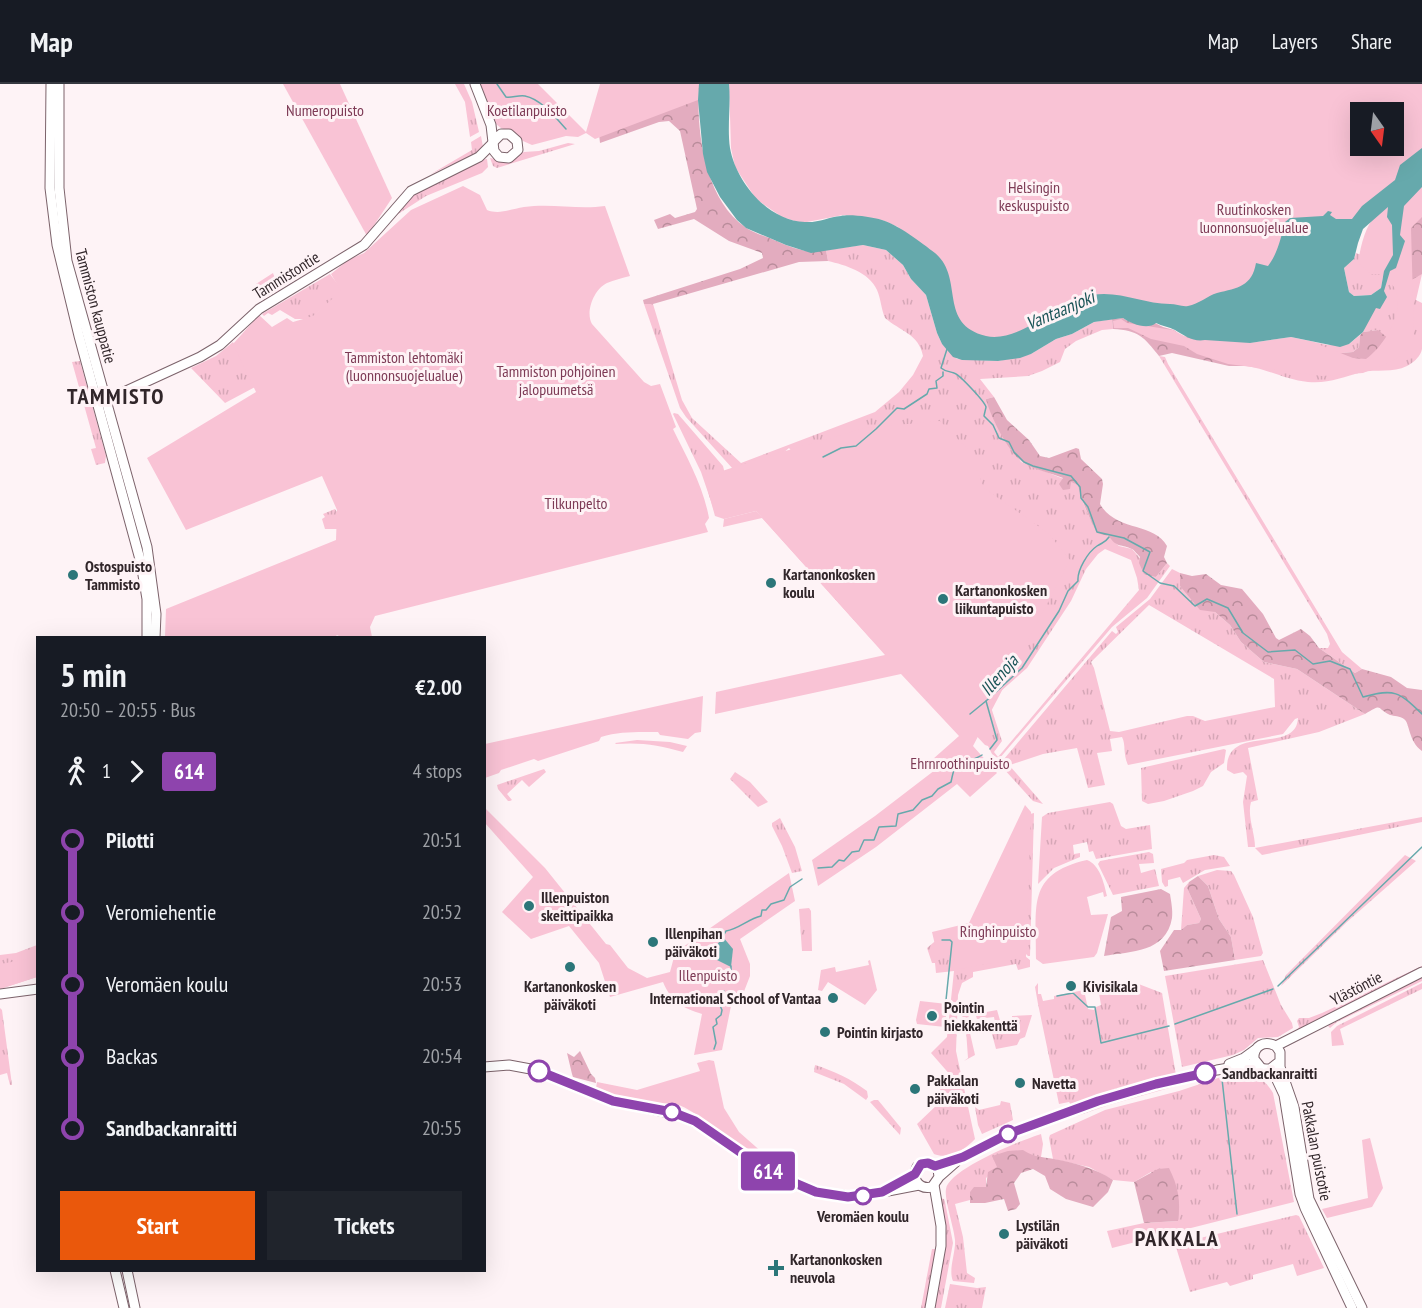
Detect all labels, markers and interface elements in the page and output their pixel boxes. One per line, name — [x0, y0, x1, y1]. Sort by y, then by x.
text: Map — [30, 23, 73, 60]
text: Map — [1208, 28, 1239, 55]
text: Layers — [1272, 28, 1318, 55]
text: Share — [1351, 28, 1392, 55]
park label: Numeropuisto — [286, 100, 364, 120]
park label: Koetilanpuisto — [487, 100, 567, 120]
north arrow — [1350, 102, 1404, 156]
map controls — [1350, 102, 1404, 156]
park label: Helsingin keskuspuisto — [999, 177, 1069, 215]
park label: Ruutinkosken luonnonsuojelualue — [1199, 199, 1309, 237]
street label: Tammiston kauppatie — [71, 246, 121, 366]
street label: Tammistontie — [249, 247, 323, 303]
water label: Vantaanjoki — [1022, 284, 1100, 335]
park label: Tammiston lehtomäki (luonnonsuojelualue) — [345, 347, 463, 385]
park label: Tammiston pohjoinen jalopuumetsä — [497, 361, 615, 399]
district label: TAMMISTO — [67, 382, 165, 410]
park label: Tilkunpelto — [544, 493, 608, 513]
place label: Ostospuisto Tammisto — [85, 556, 152, 594]
place label: Kartanonkosken koulu — [783, 564, 875, 602]
marker: Ostospuisto Tammisto — [66, 568, 80, 582]
marker: Kartanonkosken koulu — [764, 576, 778, 590]
place label: Kartanonkosken liikuntapuisto — [955, 580, 1047, 618]
marker: Kartanonkosken liikuntapuisto — [936, 592, 950, 606]
water label: Illenoja — [975, 649, 1024, 700]
text: 5 min — [60, 653, 127, 696]
text: €2.00 — [415, 673, 462, 701]
text: 20:50 – 20:55 · Bus — [60, 697, 195, 723]
park label: Ehrnroothinpuisto — [910, 753, 1010, 773]
icon: walk — [60, 755, 93, 788]
icon: forward — [120, 755, 153, 788]
text: 1 — [102, 758, 111, 784]
text: 614 — [174, 758, 204, 785]
text: 4 stops — [413, 758, 462, 784]
text: Pilotti — [106, 826, 154, 854]
text: 20:51 — [422, 827, 462, 853]
place label: Illenpuiston skeittipaikka — [541, 887, 614, 925]
text: Veromiehentie — [106, 898, 216, 926]
text: 20:52 — [422, 899, 462, 925]
marker: Illenpuiston skeittipaikka — [522, 899, 536, 913]
park label: Ringhinpuisto — [960, 921, 1036, 941]
place label: Illenpihan päiväkoti — [665, 923, 722, 961]
marker: Illenpihan päiväkoti — [646, 935, 660, 949]
marker: Kartanonkosken päiväkoti — [563, 960, 577, 974]
park label: Illenpuisto — [679, 965, 737, 985]
street label: Ylästöntie — [1327, 966, 1385, 1010]
text: Veromäen koulu — [106, 970, 228, 998]
text: 20:53 — [422, 971, 462, 997]
place label: Kartanonkosken päiväkoti — [524, 976, 616, 1014]
place label: Kivisikala — [1083, 976, 1138, 996]
marker: Kivisikala — [1064, 979, 1078, 993]
place label: International School of Vantaa — [649, 988, 821, 1008]
marker: International School of Vantaa — [826, 991, 840, 1005]
place label: Pointin hiekkakenttä — [944, 997, 1018, 1035]
marker: Pointin hiekkakenttä — [925, 1009, 939, 1023]
place label: Pointin kirjasto — [837, 1022, 923, 1042]
marker: Pointin kirjasto — [818, 1025, 832, 1039]
text: Backas — [106, 1042, 158, 1070]
text: 20:54 — [422, 1043, 462, 1069]
unlabelled marker — [528, 1060, 550, 1082]
marker: Sandbackanraitti — [1194, 1062, 1216, 1084]
place label: Sandbackanraitti — [1222, 1063, 1318, 1083]
place label: Pakkalan päiväkoti — [927, 1070, 980, 1108]
place label: Navetta — [1032, 1073, 1077, 1093]
marker: Navetta — [1013, 1076, 1027, 1090]
marker: Pakkalan päiväkoti — [908, 1082, 922, 1096]
street label: Pakkalan puistotie — [1298, 1100, 1336, 1202]
unlabelled marker — [663, 1103, 681, 1121]
text: Sandbackanraitti — [106, 1114, 237, 1142]
text: 20:55 — [422, 1115, 462, 1141]
unlabelled marker — [999, 1125, 1017, 1143]
line badge: 614 — [734, 1152, 802, 1190]
text: 614 — [753, 1158, 783, 1185]
marker: Veromäen koulu — [854, 1187, 872, 1205]
button: Start — [60, 1191, 255, 1260]
button: Tickets — [267, 1191, 462, 1260]
place label: Veromäen koulu — [816, 1206, 909, 1226]
place label: Lystilän päiväkoti — [1016, 1215, 1069, 1253]
district label: PAKKALA — [1135, 1224, 1219, 1252]
marker: Lystilän päiväkoti — [997, 1227, 1011, 1241]
place label: Kartanonkosken neuvola — [790, 1249, 882, 1287]
marker: Kartanonkosken neuvola — [767, 1259, 785, 1277]

